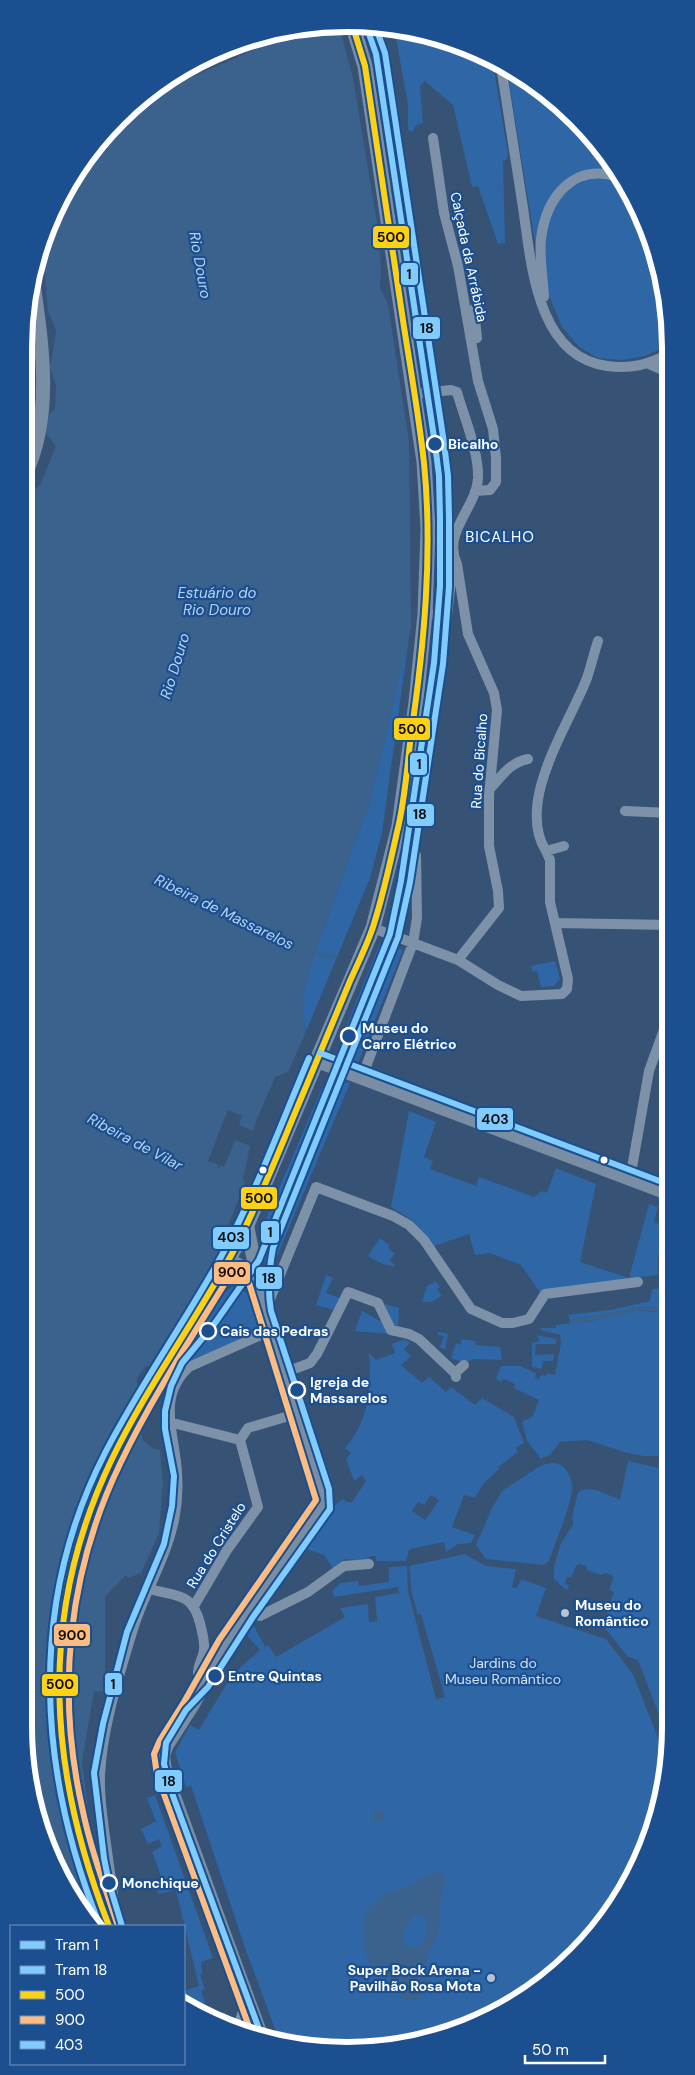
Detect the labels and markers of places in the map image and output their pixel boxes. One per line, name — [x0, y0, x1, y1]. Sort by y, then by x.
marker: Bicalho — [426, 435, 444, 453]
place label: Bicalho — [448, 435, 498, 453]
place label: Museu do Carro Elétrico — [362, 1019, 457, 1053]
marker: Museu do Carro Elétrico — [340, 1027, 358, 1045]
unlabelled marker — [599, 1155, 609, 1165]
unlabelled marker — [258, 1165, 268, 1175]
marker: Cais das Pedras — [199, 1322, 217, 1340]
place label: Cais das Pedras — [220, 1322, 328, 1340]
place label: Igreja de Massarelos — [310, 1373, 387, 1407]
marker: Igreja de Massarelos — [288, 1381, 306, 1399]
place label: Museu do Romântico — [575, 1596, 649, 1630]
marker: Museu do Romântico — [559, 1607, 571, 1619]
marker: Entre Quintas — [206, 1667, 224, 1685]
place label: Entre Quintas — [228, 1667, 322, 1685]
marker: Monchique — [100, 1874, 118, 1892]
place label: Monchique — [122, 1874, 199, 1892]
place label: Super Bock Arena - Pavilhão Rosa Mota — [348, 1961, 481, 1995]
marker: Super Bock Arena - Pavilhão Rosa Mota — [485, 1972, 497, 1984]

